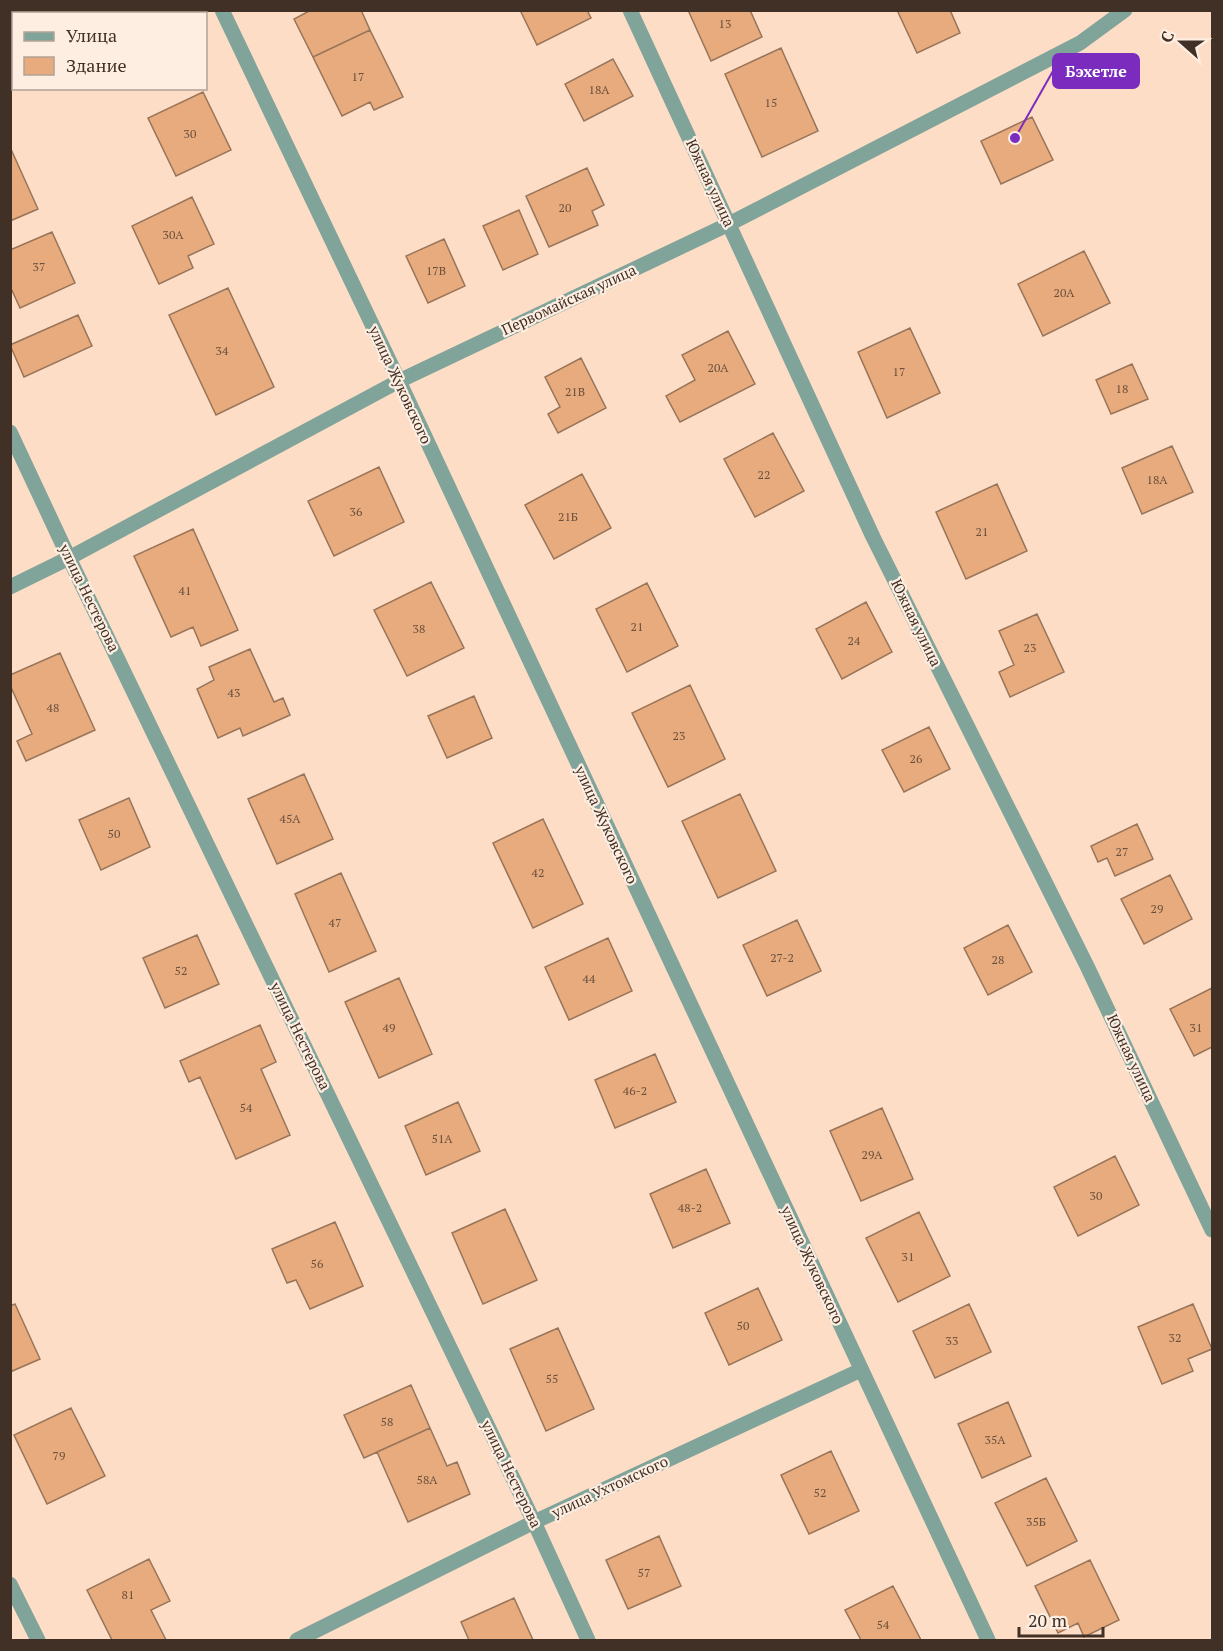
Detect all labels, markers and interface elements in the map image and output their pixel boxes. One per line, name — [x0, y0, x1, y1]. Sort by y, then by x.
legend — [12, 12, 207, 90]
north arrow — [1151, 12, 1211, 72]
house number: 13 — [719, 16, 731, 31]
text: Улица — [66, 23, 117, 47]
text: С — [1155, 28, 1179, 45]
text: Здание — [66, 53, 126, 77]
callout: Бэхетле — [1053, 54, 1139, 88]
text: Бэхетле — [1065, 60, 1127, 82]
house number: 17 — [352, 69, 364, 84]
house number: 18А — [589, 82, 610, 97]
house number: 15 — [765, 95, 777, 110]
house number: 30 — [184, 126, 196, 141]
street label: Южная улица — [682, 135, 740, 230]
house number: 20 — [559, 200, 571, 215]
house number: 30А — [163, 227, 184, 242]
house number: 37 — [33, 259, 45, 274]
street label: Первомайская улица — [498, 259, 640, 339]
house number: 17В — [426, 263, 446, 278]
house number: 20А — [1054, 285, 1075, 300]
street label: улица Жуковского — [364, 321, 437, 447]
house number: 34 — [216, 343, 229, 358]
house number: 20А — [708, 360, 729, 375]
house number: 17 — [893, 364, 905, 379]
house number: 18 — [1116, 381, 1128, 396]
house number: 21В — [565, 384, 585, 399]
house number: 22 — [758, 467, 770, 482]
house number: 18А — [1147, 472, 1168, 487]
house number: 36 — [350, 504, 363, 519]
house number: 21Б — [558, 509, 578, 524]
house number: 21 — [976, 524, 988, 539]
street label: улица Нестерова — [55, 539, 125, 655]
street label: Южная улица — [887, 576, 947, 670]
house number: 41 — [179, 583, 191, 598]
house number: 21 — [631, 619, 643, 634]
house number: 38 — [413, 621, 425, 636]
house number: 24 — [848, 633, 861, 648]
house number: 23 — [1024, 640, 1036, 655]
house number: 43 — [228, 685, 240, 700]
house number: 48 — [47, 700, 59, 715]
house number: 23 — [673, 728, 685, 743]
house number: 26 — [910, 751, 923, 766]
street label: улица Жуковского — [570, 761, 643, 887]
house number: 45А — [280, 811, 301, 826]
house number: 50 — [108, 826, 120, 841]
house number: 27 — [1116, 844, 1128, 859]
house number: 42 — [532, 865, 544, 880]
house number: 29 — [1151, 901, 1163, 916]
house number: 47 — [329, 915, 341, 930]
house number: 27-2 — [770, 950, 794, 965]
house number: 28 — [992, 952, 1004, 967]
house number: 52 — [175, 963, 187, 978]
house number: 44 — [583, 971, 596, 986]
street label: улица Нестерова — [266, 977, 336, 1093]
street label: Южная улица — [1103, 1010, 1161, 1105]
house number: 49 — [383, 1020, 395, 1035]
house number: 31 — [1190, 1020, 1202, 1035]
house number: 46-2 — [623, 1083, 647, 1098]
house number: 54 — [240, 1100, 253, 1115]
house number: 51А — [432, 1131, 453, 1146]
house number: 29А — [862, 1147, 883, 1162]
house number: 30 — [1090, 1188, 1102, 1203]
house number: 48-2 — [678, 1200, 702, 1215]
street label: улица Жуковского — [776, 1201, 849, 1327]
house number: 31 — [902, 1249, 914, 1264]
house number: 56 — [311, 1256, 324, 1271]
house number: 50 — [737, 1318, 749, 1333]
house number: 32 — [1169, 1330, 1181, 1345]
house number: 33 — [946, 1333, 958, 1348]
house number: 55 — [546, 1371, 558, 1386]
house number: 58 — [381, 1414, 393, 1429]
street label: улица Нестерова — [477, 1415, 547, 1531]
house number: 35А — [985, 1432, 1006, 1447]
house number: 79 — [53, 1448, 65, 1463]
street label: улица Ухтомского — [547, 1450, 671, 1522]
house number: 58А — [417, 1472, 438, 1487]
house number: 52 — [814, 1485, 826, 1500]
house number: 35Б — [1026, 1514, 1046, 1529]
house number: 57 — [638, 1565, 650, 1580]
house number: 81 — [122, 1587, 134, 1602]
scale bar — [1019, 1600, 1103, 1638]
text: 20 m — [1028, 1608, 1068, 1632]
house number: 54 — [877, 1617, 890, 1632]

